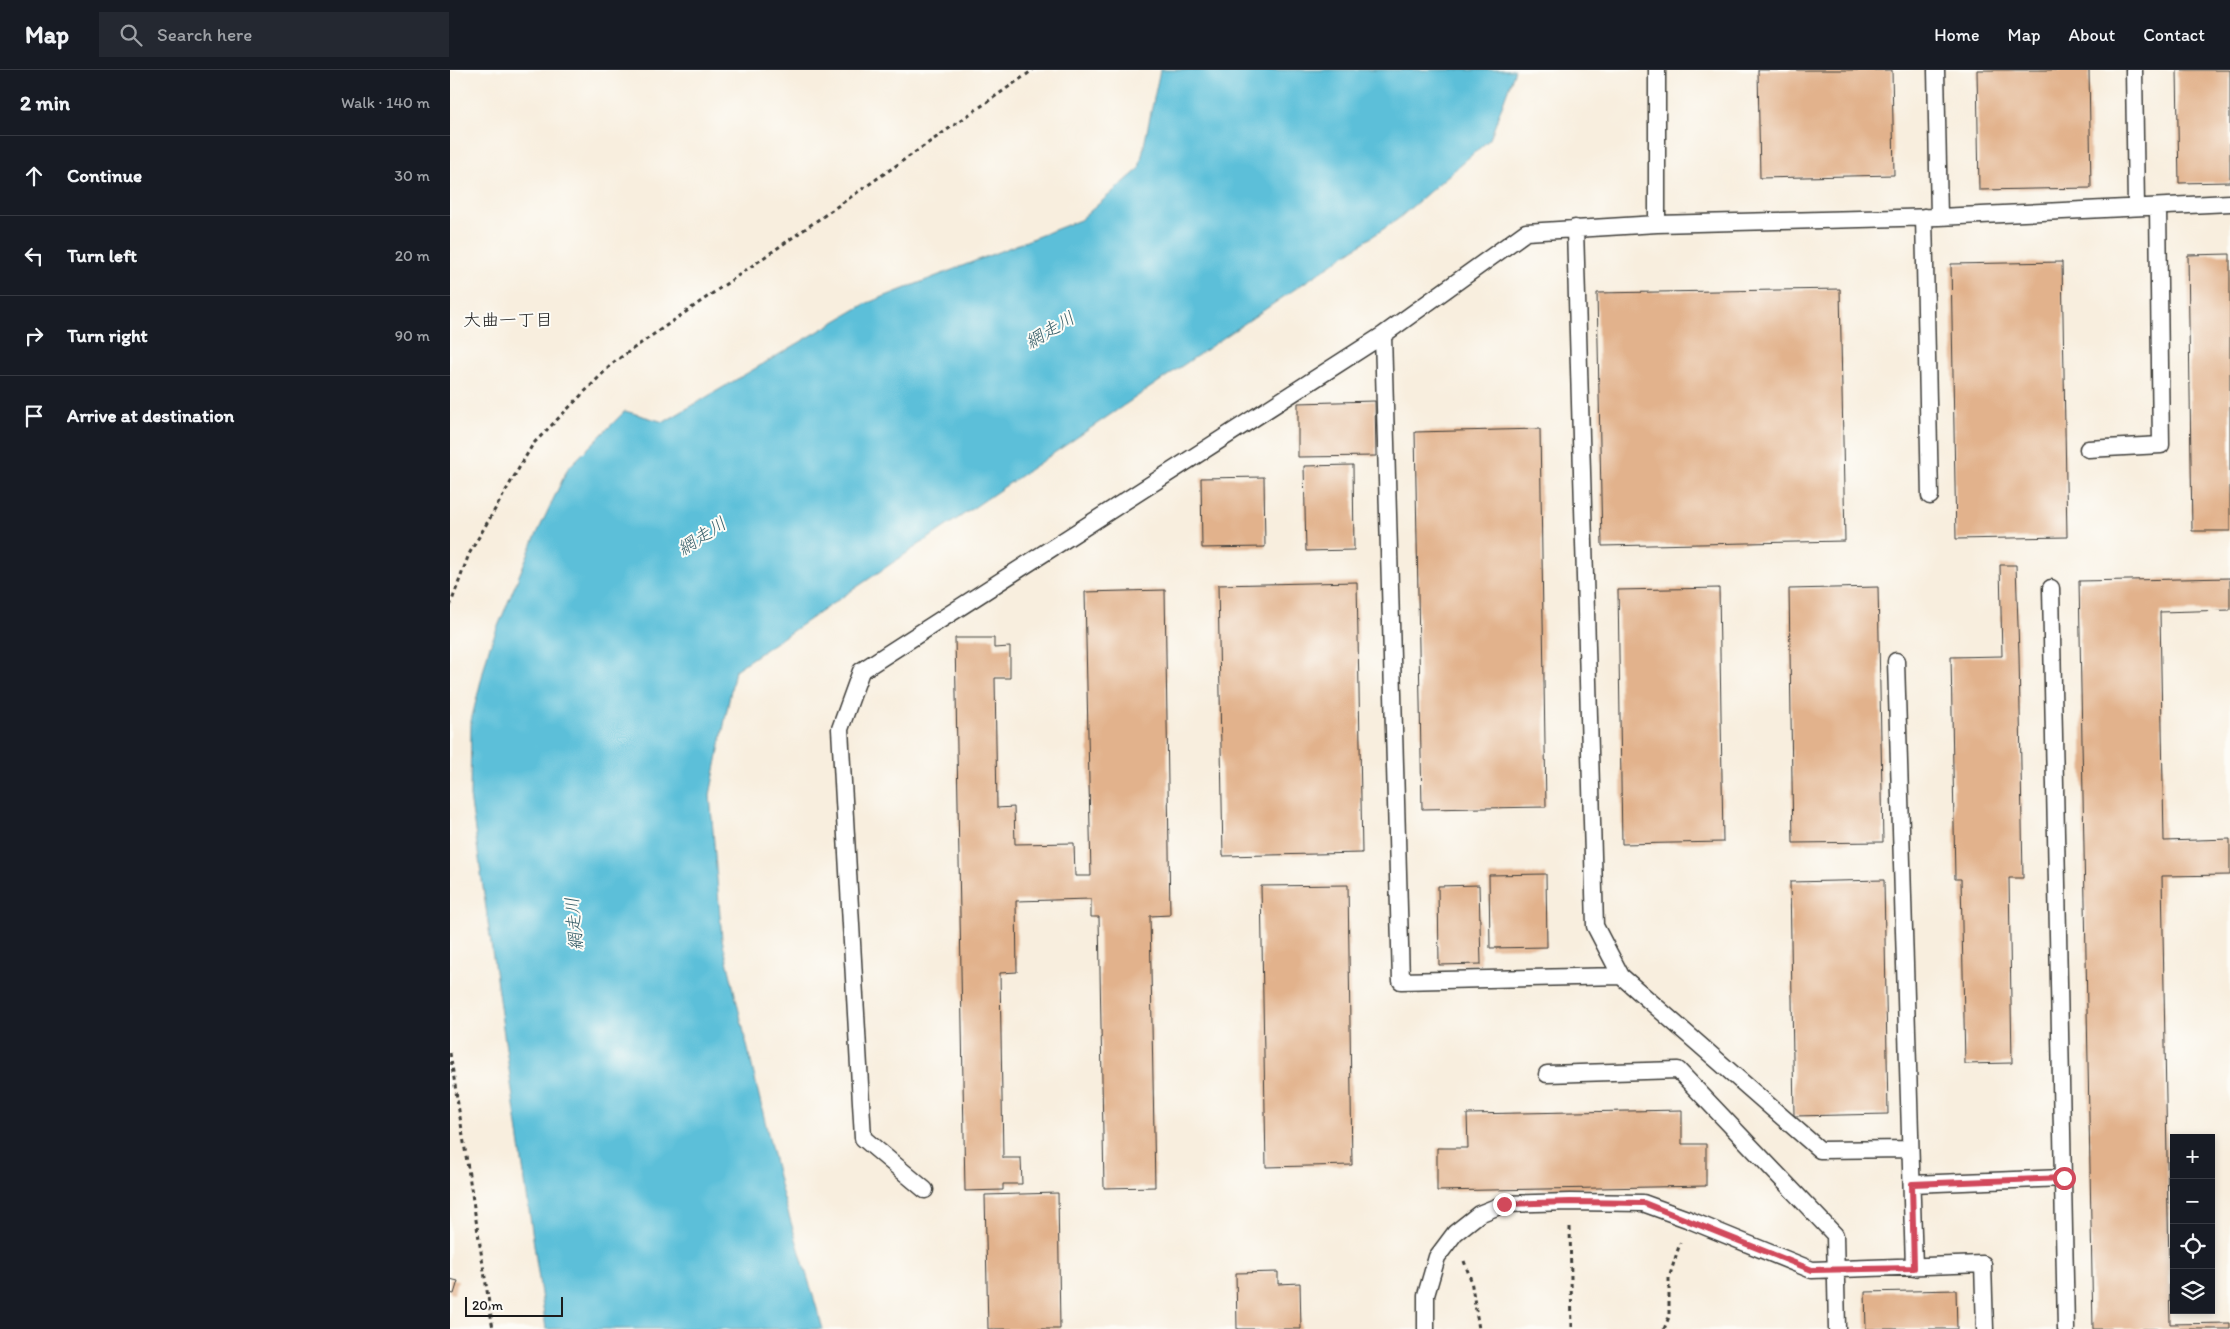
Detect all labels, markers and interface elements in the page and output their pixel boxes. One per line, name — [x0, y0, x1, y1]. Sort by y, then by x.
search box — [99, 12, 449, 57]
text: Map — [25, 20, 69, 49]
icon: search — [117, 21, 145, 49]
text: Search here — [157, 23, 252, 46]
text: Home — [1934, 24, 1980, 46]
text: Map — [2008, 24, 2041, 46]
text: About — [2069, 24, 2115, 46]
text: Contact — [2143, 24, 2205, 46]
text: 2 min — [20, 90, 70, 115]
text: Walk · 140 m — [341, 93, 430, 112]
icon: ahead — [20, 162, 48, 190]
text: Continue — [67, 164, 142, 187]
text: 30 m — [394, 166, 430, 185]
icon: left — [20, 242, 48, 270]
text: Turn left — [67, 244, 137, 267]
text: 20 m — [395, 246, 430, 265]
water label: 網走川 — [1021, 307, 1079, 353]
district label: 大曲一丁目 — [463, 309, 553, 331]
icon: right — [20, 322, 48, 350]
text: Turn right — [67, 324, 148, 347]
text: 90 m — [395, 326, 430, 345]
icon: arrive — [20, 402, 48, 430]
text: Arrive at destination — [67, 404, 234, 427]
water label: 網走川 — [673, 512, 731, 560]
water label: 網走川 — [561, 896, 587, 952]
map controls — [2170, 1134, 2215, 1314]
button: + — [2170, 1134, 2215, 1179]
route start — [2053, 1167, 2076, 1190]
button: − — [2170, 1179, 2215, 1224]
route end — [1493, 1193, 1516, 1216]
button: locate — [2170, 1224, 2215, 1269]
button: layers — [2170, 1269, 2215, 1314]
scale bar — [465, 1294, 562, 1317]
text: 20 m — [472, 1297, 503, 1314]

